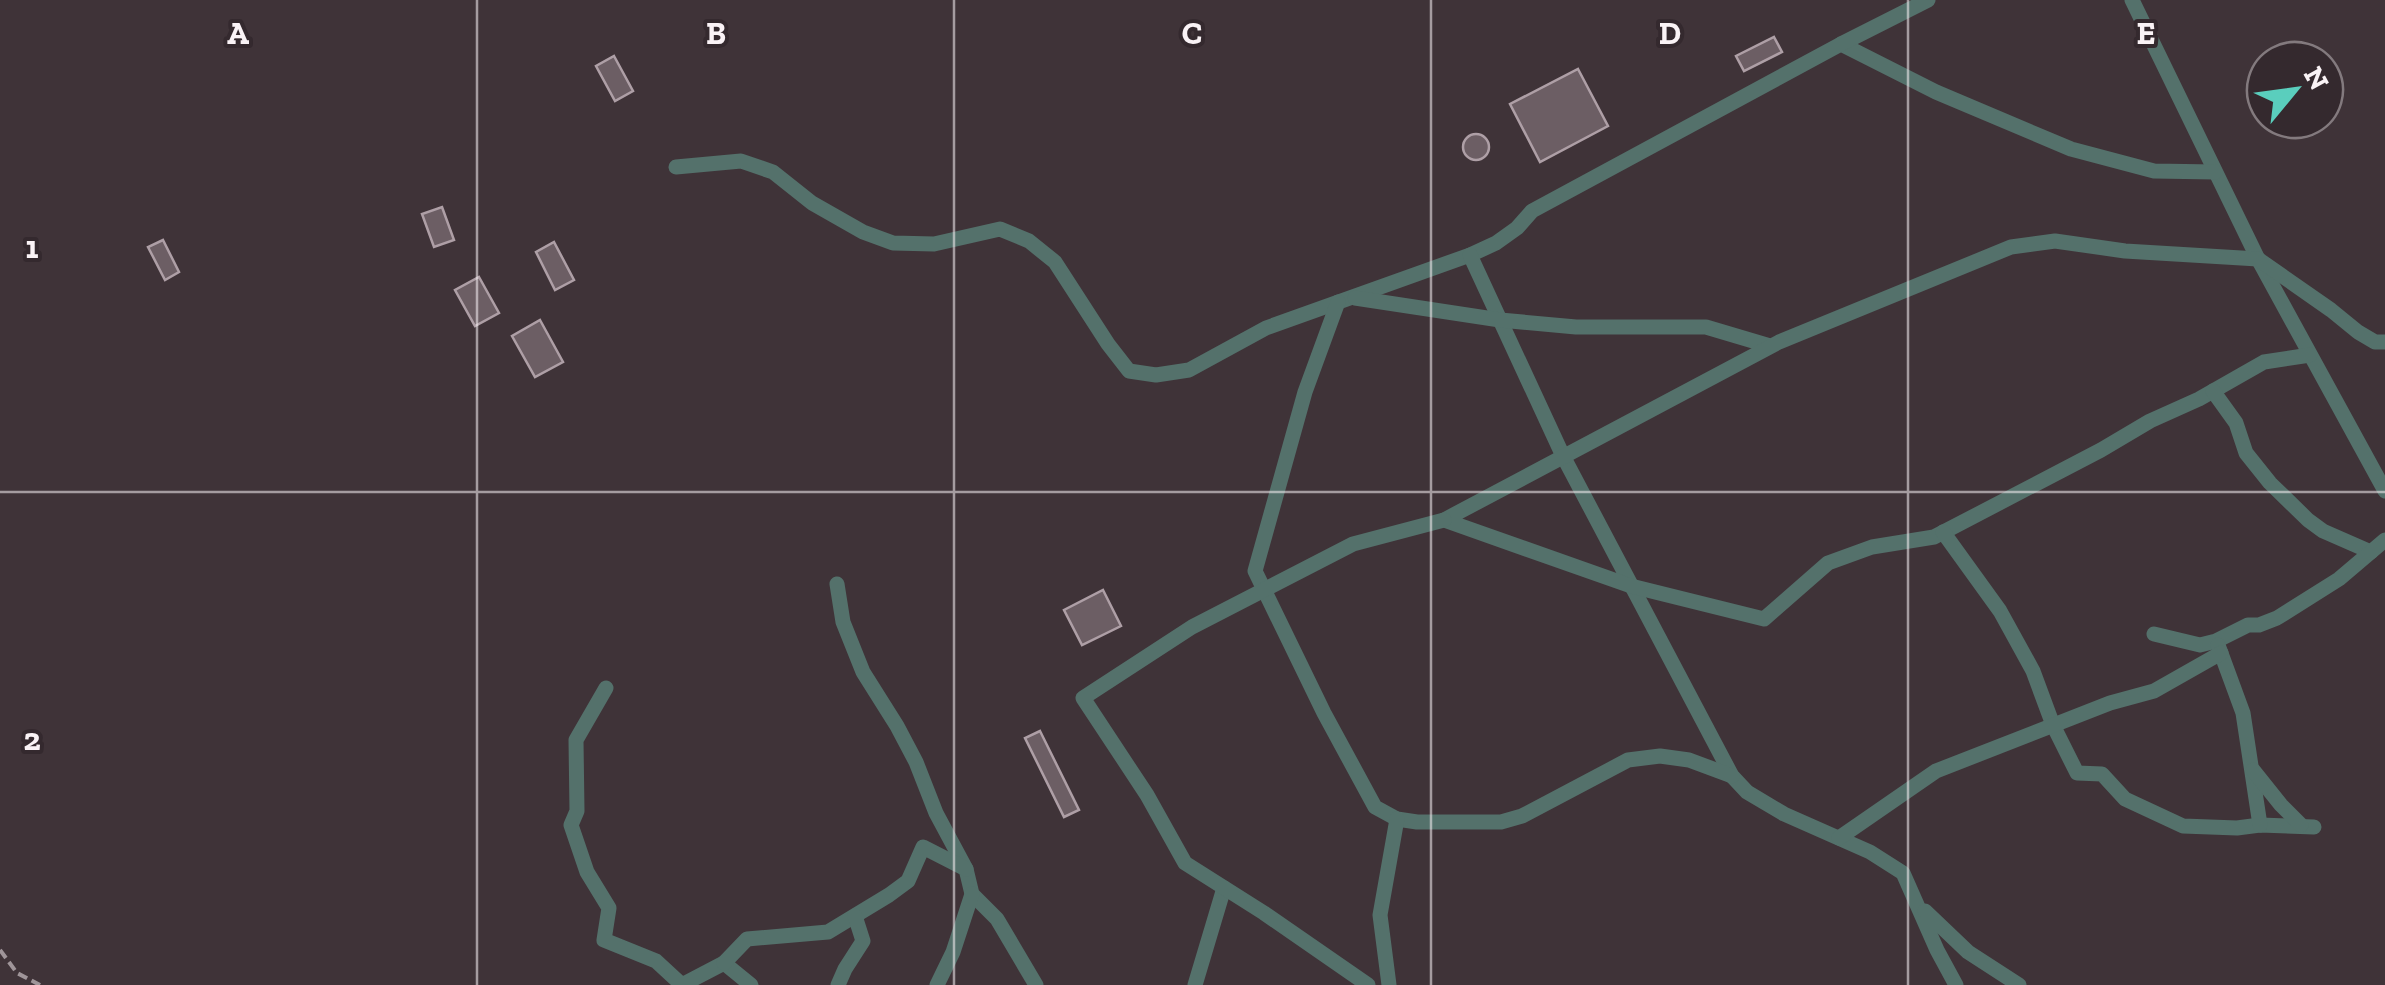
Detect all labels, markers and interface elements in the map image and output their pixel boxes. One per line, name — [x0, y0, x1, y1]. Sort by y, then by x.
text: A — [227, 14, 249, 52]
text: B — [706, 14, 726, 52]
text: C — [1182, 14, 1202, 52]
text: D — [1659, 14, 1681, 52]
text: E — [2137, 14, 2155, 52]
north arrow — [2245, 40, 2345, 140]
text: N — [2297, 61, 2336, 95]
text: 1 — [26, 228, 39, 266]
text: 2 — [23, 720, 41, 758]

